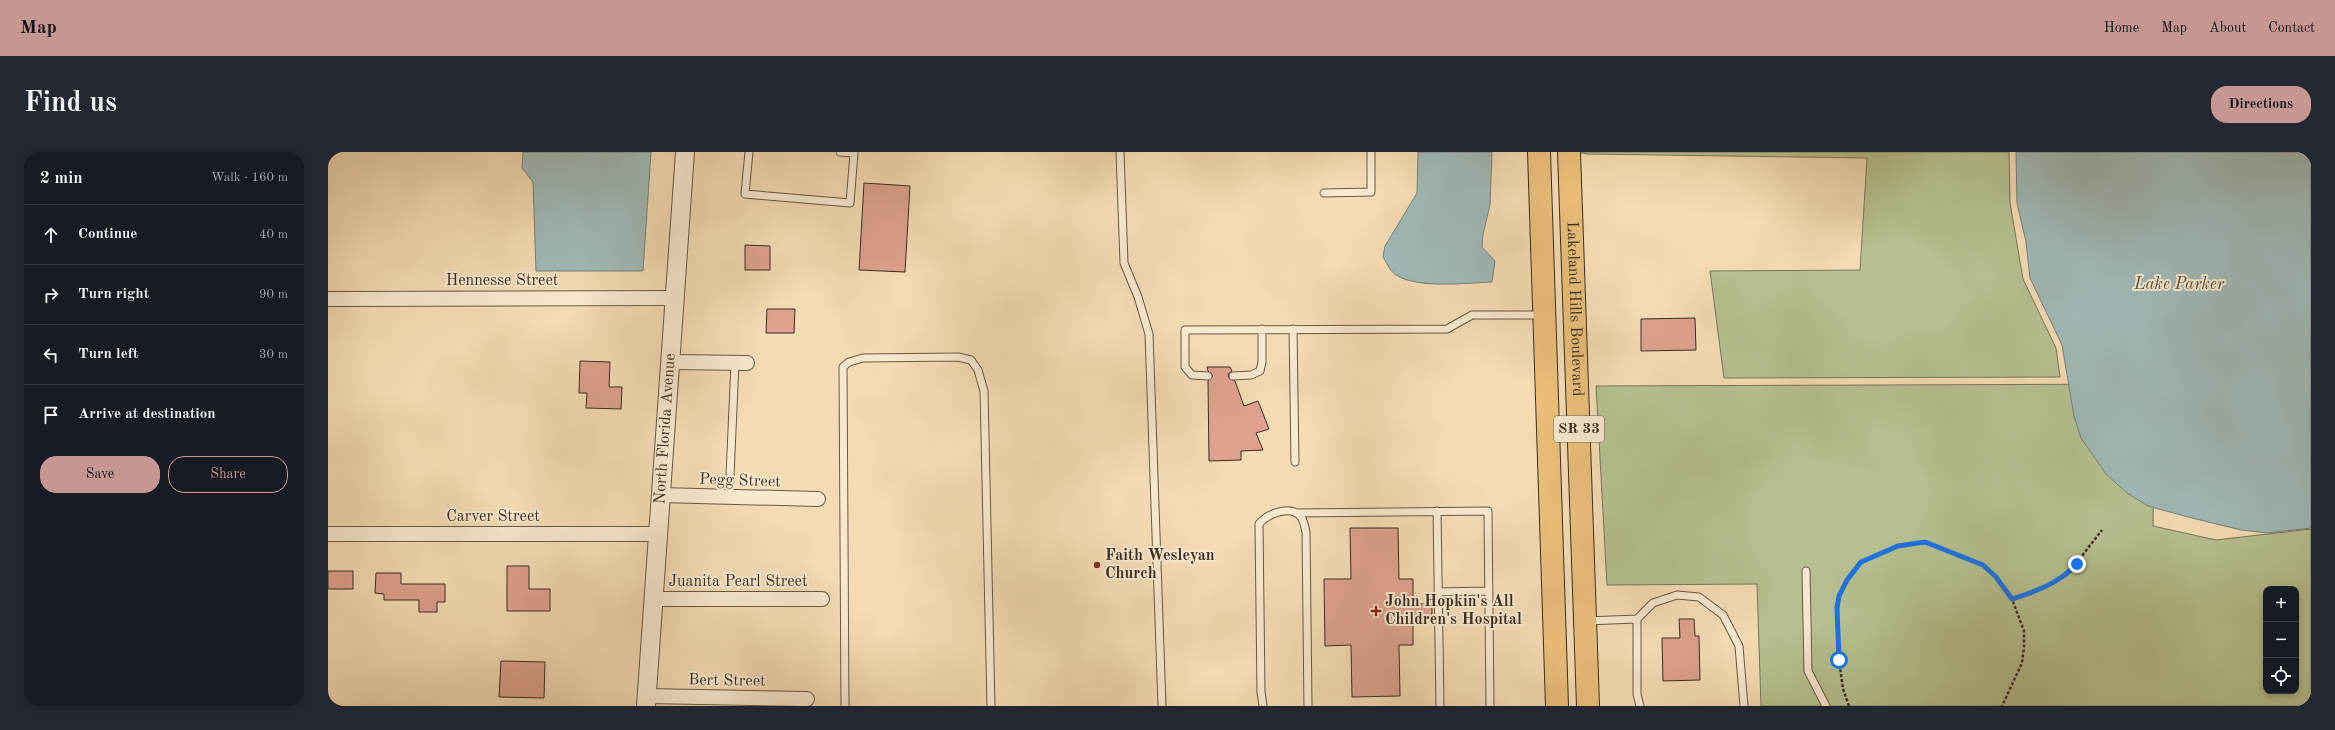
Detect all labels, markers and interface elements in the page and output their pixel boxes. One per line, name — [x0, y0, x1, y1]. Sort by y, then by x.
text: Map — [20, 19, 57, 38]
text: Home — [2104, 21, 2139, 35]
text: Map — [2161, 21, 2187, 35]
text: About — [2209, 21, 2246, 35]
text: Contact — [2268, 21, 2315, 35]
button: Directions — [2211, 86, 2311, 123]
text: Find us — [24, 90, 117, 118]
text: 2 min — [40, 170, 83, 187]
text: Walk · 160 m — [211, 171, 288, 184]
street label: Lakeland Hills Boulevard — [1563, 221, 1585, 397]
icon: ahead — [40, 224, 62, 246]
text: Continue — [78, 227, 137, 242]
text: 40 m — [259, 228, 288, 241]
street label: Hennesse Street — [446, 273, 559, 289]
water label: Lake Parker — [2133, 276, 2225, 293]
icon: right — [40, 284, 62, 306]
text: Turn right — [78, 287, 149, 302]
text: 90 m — [259, 288, 288, 301]
icon: left — [40, 344, 62, 366]
text: Turn left — [78, 347, 138, 362]
text: 30 m — [259, 348, 288, 361]
street label: North Florida Avenue — [652, 353, 679, 505]
icon: arrive — [40, 404, 62, 426]
text: Arrive at destination — [78, 407, 216, 422]
road number: SR 33 — [1554, 416, 1604, 442]
button: Save — [40, 456, 160, 493]
button: Share — [168, 456, 288, 493]
street label: Pegg Street — [699, 472, 781, 490]
street label: Carver Street — [446, 509, 540, 525]
place label: Faith Wesleyan Church — [1105, 548, 1215, 582]
route end — [2068, 555, 2086, 573]
marker: Faith Wesleyan Church — [1092, 560, 1102, 570]
street label: Juanita Pearl Street — [668, 574, 808, 590]
map controls — [2263, 586, 2299, 694]
button: + — [2263, 586, 2299, 622]
place label: John Hopkin's All Children's Hospital — [1385, 594, 1522, 628]
marker: John Hopkin's All Children's Hospital — [1370, 605, 1382, 617]
button: − — [2263, 622, 2299, 658]
route start — [1830, 651, 1848, 669]
button: locate — [2263, 658, 2299, 694]
street label: Bert Street — [688, 672, 766, 690]

